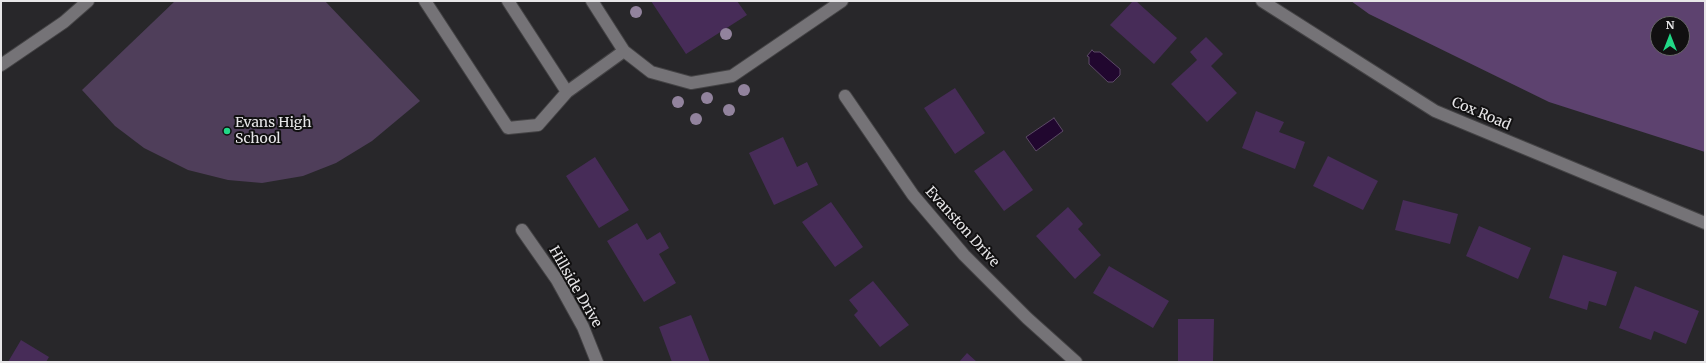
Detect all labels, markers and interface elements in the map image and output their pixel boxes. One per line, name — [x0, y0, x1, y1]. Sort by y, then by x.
north arrow — [1650, 16, 1690, 56]
text: N — [1666, 18, 1674, 32]
street label: Cox Road — [1449, 94, 1513, 134]
place label: Evans High School — [235, 115, 311, 148]
marker: Evans High School — [222, 126, 232, 136]
street label: Evanston Drive — [922, 183, 1002, 271]
street label: Hillside Drive — [545, 243, 605, 331]

